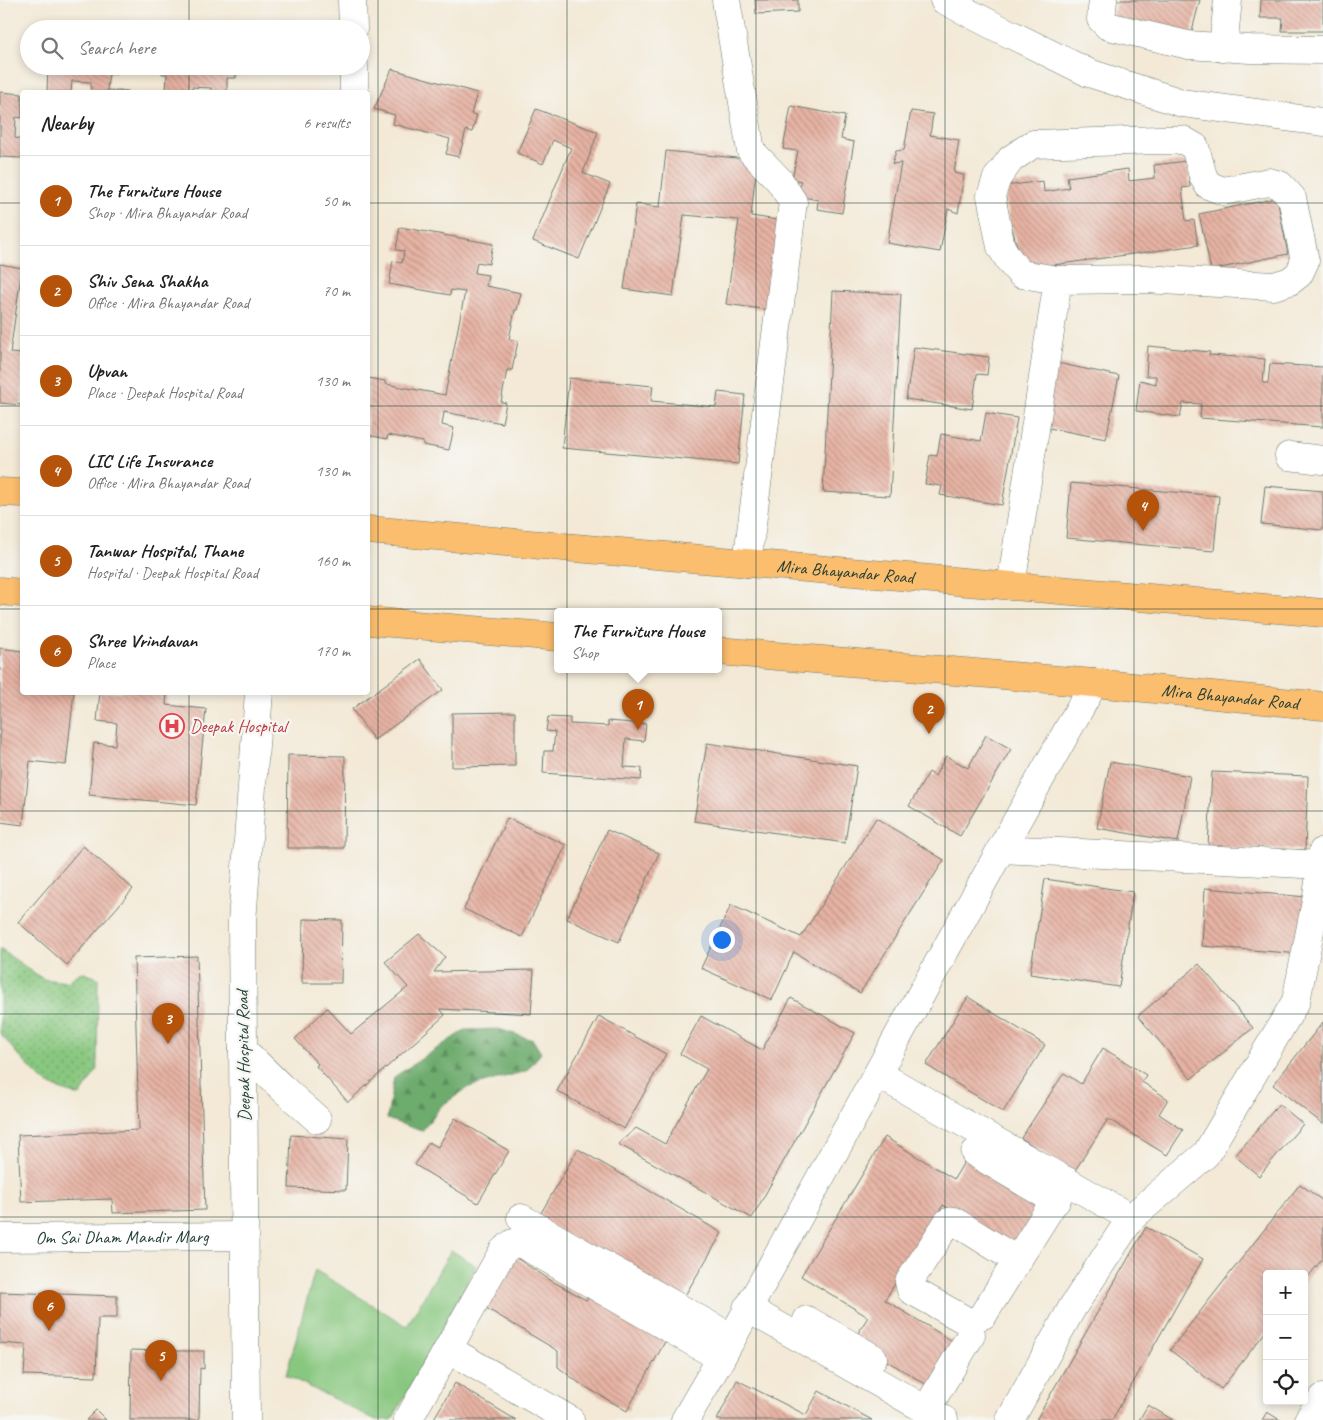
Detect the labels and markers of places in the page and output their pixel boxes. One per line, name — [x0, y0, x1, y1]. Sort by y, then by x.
pin: 4 — [1127, 490, 1159, 531]
pin: 1 — [622, 689, 654, 730]
pin: 2 — [913, 693, 945, 734]
hospital icon: Deepak Hospital — [159, 713, 185, 739]
place label: Deepak Hospital — [190, 715, 290, 737]
pin: 3 — [152, 1003, 184, 1044]
pin: 6 — [33, 1290, 65, 1331]
pin: 5 — [145, 1340, 177, 1381]

